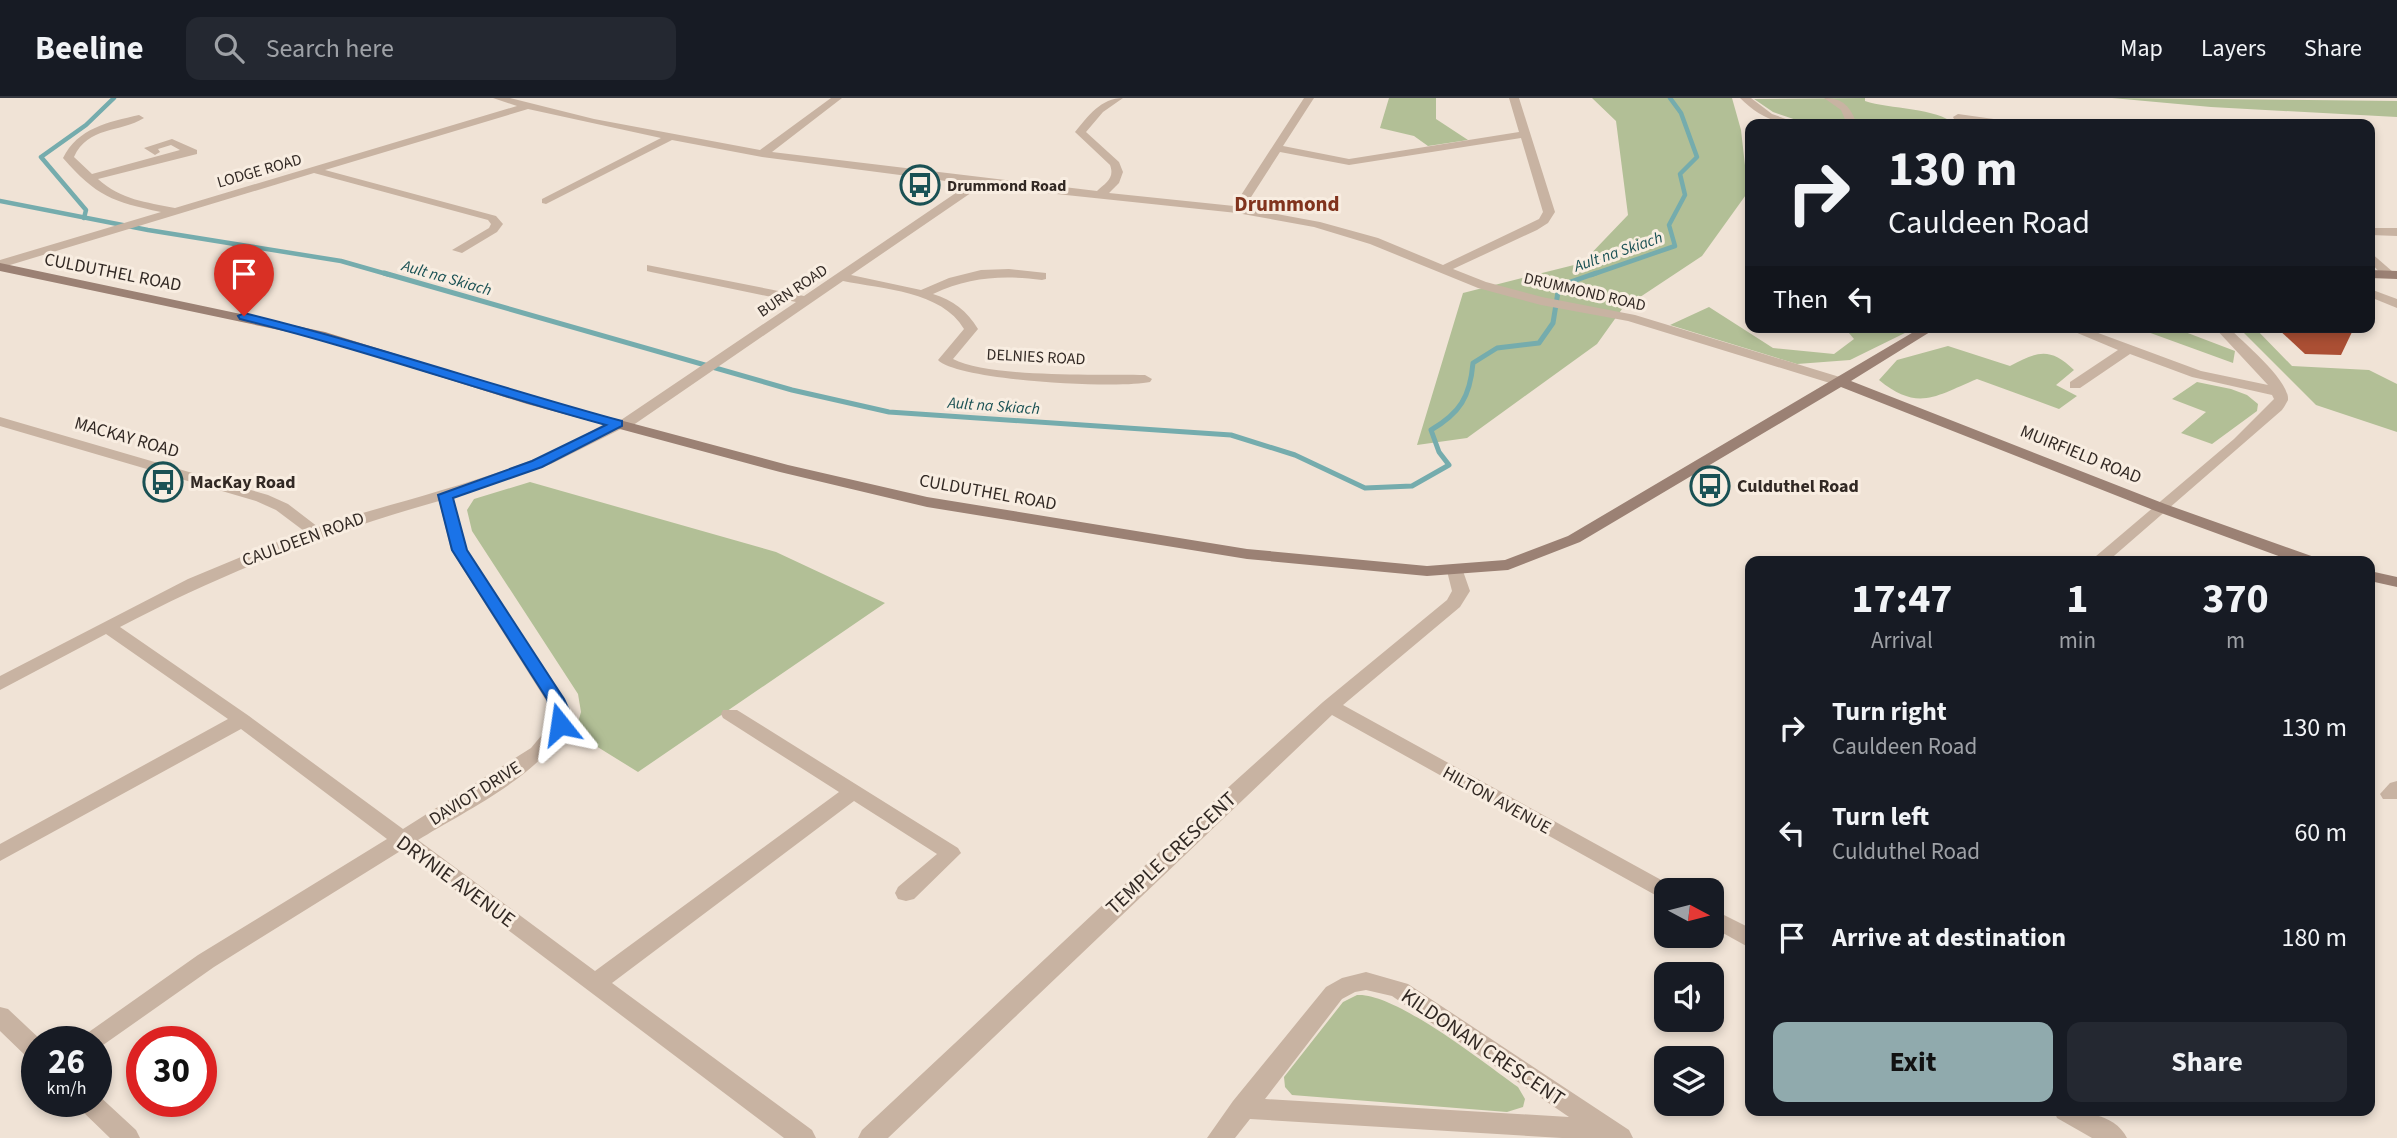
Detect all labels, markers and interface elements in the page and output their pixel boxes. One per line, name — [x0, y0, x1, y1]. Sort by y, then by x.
search box — [186, 17, 676, 80]
text: Beeline — [35, 25, 144, 72]
icon: search — [210, 29, 248, 67]
text: Search here — [266, 30, 394, 67]
text: Map — [2120, 31, 2163, 66]
text: Layers — [2201, 31, 2266, 66]
text: Share — [2304, 31, 2362, 66]
text: 130 m — [1888, 135, 2017, 205]
icon: right — [1773, 147, 1864, 238]
street label: LODGE ROAD — [214, 148, 304, 194]
bus stop icon: Drummond Road — [899, 164, 941, 206]
place label: Drummond Road — [947, 175, 1066, 197]
district label: Drummond — [1234, 189, 1340, 219]
text: Cauldeen Road — [1888, 200, 2090, 246]
water label: Ault na Skiach — [1570, 227, 1666, 278]
pin — [214, 244, 274, 316]
street label: CULDUTHEL ROAD — [42, 247, 184, 298]
water label: Ault na Skiach — [398, 254, 494, 301]
icon: arrive — [225, 255, 263, 293]
street label: BURN ROAD — [753, 259, 832, 322]
street label: DRUMMOND ROAD — [1522, 267, 1648, 317]
icon: left — [1842, 280, 1880, 318]
text: Then — [1773, 281, 1828, 318]
street label: DELNIES ROAD — [986, 343, 1086, 371]
water label: Ault na Skiach — [946, 392, 1041, 420]
street label: MACKAY ROAD — [72, 411, 182, 464]
street label: MUIRFIELD ROAD — [2016, 419, 2145, 490]
bus stop icon: MacKay Road — [142, 461, 184, 503]
bus stop icon: Culduthel Road — [1689, 465, 1731, 507]
street label: CULDUTHEL ROAD — [917, 468, 1059, 517]
place label: MacKay Road — [190, 470, 296, 495]
place label: Culduthel Road — [1737, 474, 1859, 499]
street label: CAULDEEN ROAD — [239, 506, 368, 573]
text: 17:47 — [1851, 569, 1953, 629]
text: 1 — [2066, 569, 2088, 629]
text: 370 — [2202, 569, 2269, 629]
text: Arrival — [1871, 624, 1933, 657]
text: min — [2059, 624, 2096, 657]
text: m — [2226, 624, 2245, 657]
position arrow — [523, 687, 597, 761]
text: Turn right — [1832, 693, 1947, 730]
icon: right — [1773, 709, 1811, 747]
text: 130 m — [2281, 709, 2347, 746]
text: Cauldeen Road — [1832, 730, 1977, 763]
street label: DAVIOT DRIVE — [425, 755, 526, 832]
street label: HILTON AVENUE — [1438, 760, 1556, 841]
street label: TEMPLE CRESCENT — [1099, 784, 1243, 922]
text: Turn left — [1832, 798, 1929, 835]
icon: left — [1773, 814, 1811, 852]
text: 60 m — [2294, 814, 2347, 851]
street label: DRYNIE AVENUE — [390, 828, 522, 934]
text: Culduthel Road — [1832, 835, 1980, 868]
north arrow — [1654, 878, 1724, 948]
map controls — [1654, 878, 1724, 1116]
icon: arrive — [1773, 919, 1811, 957]
text: Arrive at destination — [1832, 919, 2066, 956]
text: 180 m — [2281, 919, 2347, 956]
button: sound — [1654, 962, 1724, 1032]
street label: KILDONAN CRESCENT — [1395, 981, 1571, 1113]
button: Exit — [1773, 1022, 2053, 1102]
button: Share — [2067, 1022, 2347, 1102]
speed limit sign: 30 — [126, 1026, 217, 1117]
text: 26 — [48, 1037, 85, 1087]
button: layers — [1654, 1046, 1724, 1116]
text: km/h — [47, 1076, 86, 1101]

